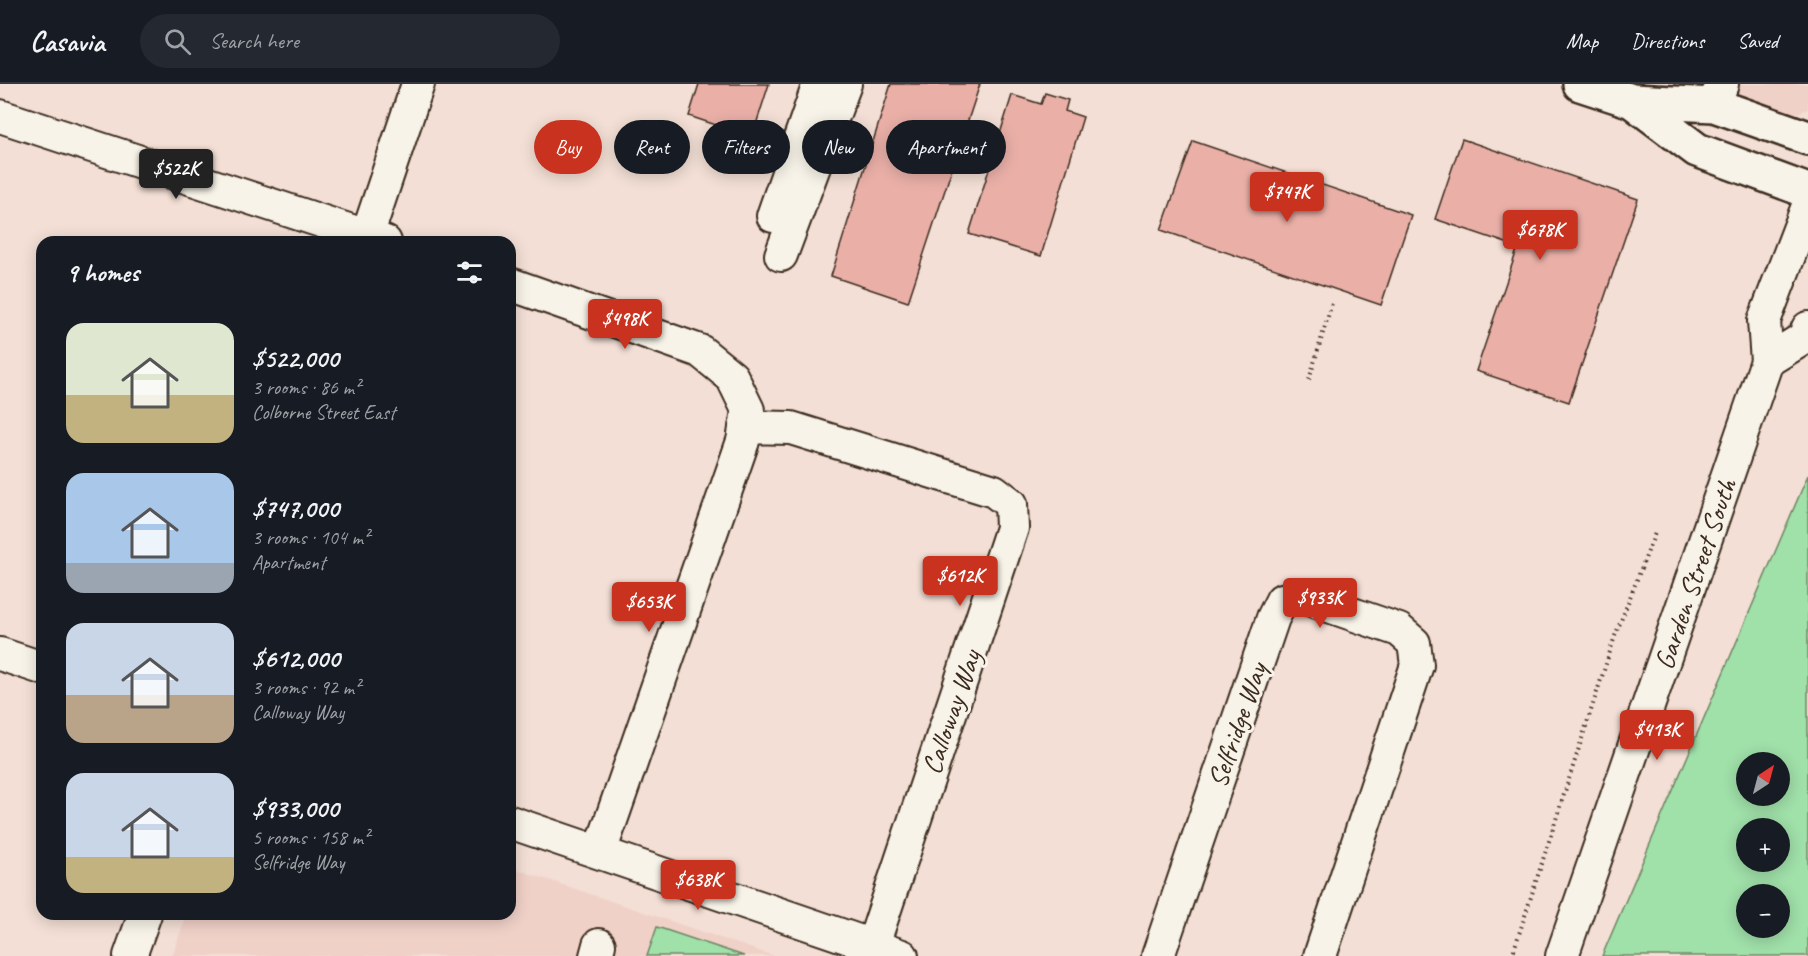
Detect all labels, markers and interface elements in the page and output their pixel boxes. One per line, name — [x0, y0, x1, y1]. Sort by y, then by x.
search box — [140, 14, 560, 68]
text: Casavia — [30, 24, 104, 59]
icon: search — [161, 25, 194, 58]
text: Search here — [209, 27, 299, 55]
text: Map — [1566, 28, 1598, 54]
text: Directions — [1631, 28, 1704, 54]
text: Saved — [1737, 28, 1778, 54]
chip: Buy — [534, 120, 602, 174]
chip: Rent — [614, 120, 690, 174]
chip: Filters — [702, 120, 790, 174]
chip: New — [802, 120, 874, 174]
chip: Apartment — [886, 120, 1006, 174]
pin: $522K — [134, 149, 218, 200]
text: $522K — [153, 156, 199, 181]
pin: $747K — [1245, 172, 1329, 223]
text: $747K — [1264, 179, 1310, 204]
pin: $678K — [1498, 210, 1582, 261]
text: $678K — [1517, 217, 1563, 242]
text: 9 homes — [66, 256, 139, 289]
icon: filters — [453, 256, 486, 289]
pin: $498K — [583, 299, 667, 350]
text: $498K — [602, 306, 648, 331]
text: $522,000 — [252, 342, 339, 375]
icon: home — [114, 347, 186, 419]
text: 3 rooms · 86 m² — [252, 375, 360, 400]
text: Colborne Street East — [252, 400, 395, 425]
street label: Garden Street South — [1646, 473, 1744, 674]
text: $747,000 — [252, 492, 339, 525]
icon: home — [114, 497, 186, 569]
text: 3 rooms · 104 m² — [252, 525, 369, 550]
text: Apartment — [252, 550, 325, 575]
pin: $612K — [918, 556, 1002, 607]
text: $612K — [937, 563, 983, 588]
pin: $933K — [1278, 578, 1362, 629]
pin: $653K — [607, 582, 691, 633]
text: $933K — [1297, 585, 1343, 610]
text: $653K — [626, 589, 672, 614]
text: $612,000 — [252, 642, 340, 675]
street label: Calloway Way — [913, 643, 989, 779]
icon: home — [114, 647, 186, 719]
street label: Selfridge Way — [1199, 656, 1275, 792]
text: 3 rooms · 92 m² — [252, 675, 360, 700]
text: Calloway Way — [252, 700, 344, 725]
pin: $413K — [1615, 710, 1699, 761]
text: $413K — [1634, 717, 1680, 742]
north arrow — [1736, 752, 1790, 806]
map controls — [1736, 752, 1790, 938]
text: $933,000 — [252, 792, 339, 825]
icon: home — [114, 797, 186, 869]
button: + — [1736, 818, 1790, 872]
text: 5 rooms · 158 m² — [252, 825, 369, 850]
text: Selfridge Way — [252, 850, 344, 875]
pin: $638K — [656, 860, 740, 911]
text: $638K — [675, 867, 721, 892]
button: − — [1736, 884, 1790, 938]

